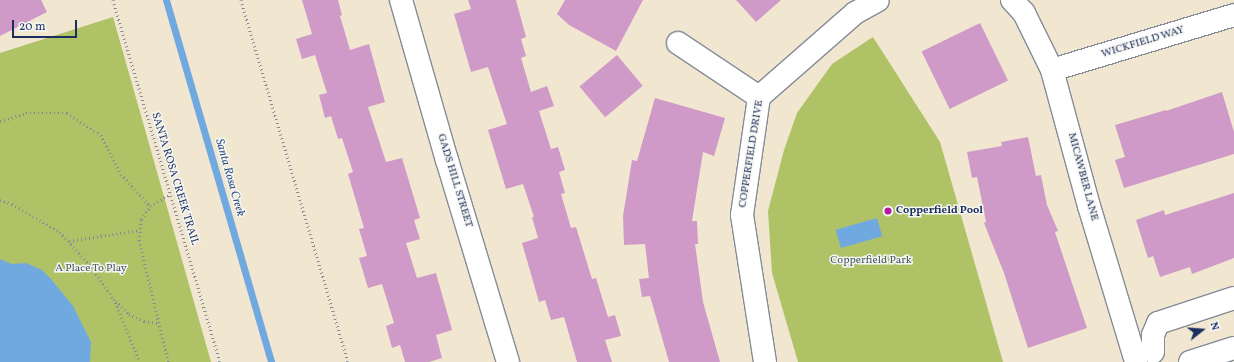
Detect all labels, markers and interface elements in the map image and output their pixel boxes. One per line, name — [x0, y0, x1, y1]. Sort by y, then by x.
scale bar — [14, 12, 79, 38]
text: 20 m — [19, 19, 46, 35]
street label: WICKFIELD WAY — [1100, 24, 1186, 62]
street label: COPPERFIELD DRIVE — [737, 99, 767, 209]
street label: SANTA ROSA CREEK TRAIL — [147, 111, 201, 247]
street label: MICAWBER LANE — [1064, 132, 1100, 222]
street label: GADS HILL STREET — [433, 133, 475, 229]
water label: Santa Rosa Creek — [211, 137, 247, 219]
place label: Copperfield Pool — [896, 204, 983, 218]
marker: Copperfield Pool — [883, 206, 893, 216]
park label: Copperfield Park — [830, 254, 912, 268]
park label: A Place To Play — [55, 262, 127, 276]
north arrow — [1182, 310, 1222, 350]
text: N — [1206, 320, 1222, 332]

